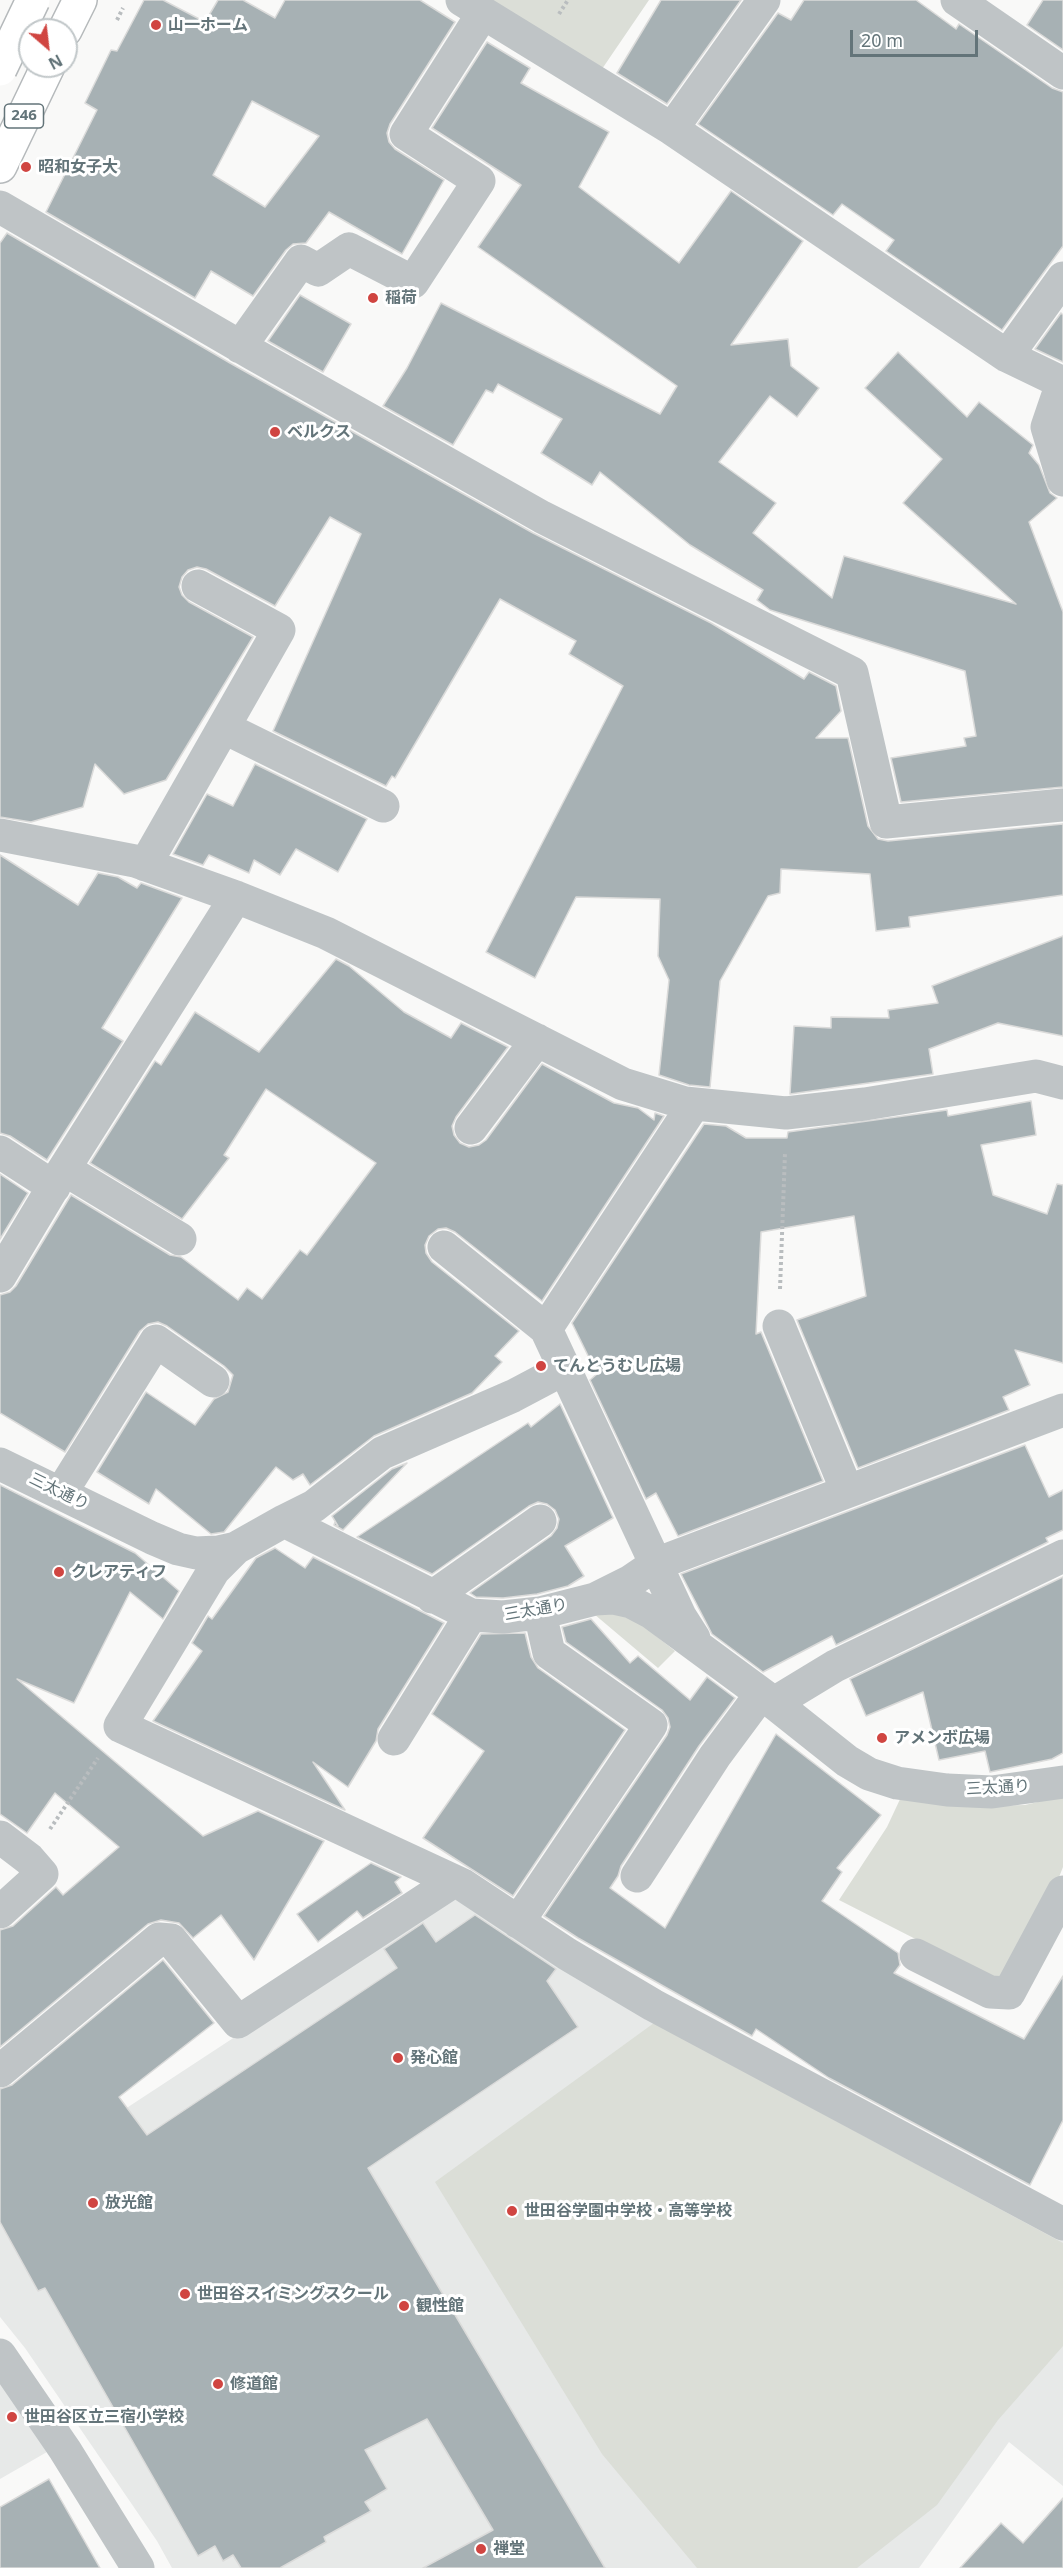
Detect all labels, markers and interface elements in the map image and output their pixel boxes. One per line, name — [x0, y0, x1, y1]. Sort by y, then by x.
place label: 山一ホーム — [168, 15, 248, 35]
north arrow — [18, 18, 78, 78]
marker: 山一ホーム — [149, 18, 163, 32]
scale bar — [853, 18, 980, 56]
text: 20 m — [861, 28, 903, 52]
text: N — [45, 49, 66, 75]
road number: 246 — [4, 104, 44, 128]
place label: 昭和女子大 — [38, 157, 118, 177]
marker: 昭和女子大 — [19, 160, 33, 174]
place label: 稲荷 — [385, 288, 417, 308]
marker: 稲荷 — [366, 291, 380, 305]
place label: ベルクス — [287, 422, 351, 442]
marker: ベルクス — [268, 425, 282, 439]
place label: てんとうむし広場 — [553, 1356, 681, 1376]
marker: てんとうむし広場 — [534, 1359, 548, 1373]
street label: 三太通り — [26, 1469, 92, 1515]
place label: クレアティフ — [71, 1562, 167, 1582]
marker: クレアティフ — [52, 1565, 66, 1579]
street label: 三太通り — [503, 1595, 569, 1625]
place label: アメンボ広場 — [894, 1728, 990, 1748]
marker: アメンボ広場 — [875, 1731, 889, 1745]
street label: 三太通り — [966, 1777, 1030, 1799]
place label: 発心館 — [410, 2048, 458, 2068]
marker: 発心館 — [391, 2051, 405, 2065]
place label: 放光館 — [105, 2193, 153, 2213]
marker: 放光館 — [86, 2196, 100, 2210]
place label: 世田谷学園中学校・高等学校 — [524, 2201, 732, 2221]
marker: 世田谷学園中学校・高等学校 — [505, 2204, 519, 2218]
place label: 世田谷スイミングスクール — [197, 2284, 389, 2304]
marker: 世田谷スイミングスクール — [178, 2287, 192, 2301]
place label: 観性館 — [416, 2296, 464, 2316]
marker: 観性館 — [397, 2299, 411, 2313]
place label: 修道館 — [230, 2374, 278, 2394]
marker: 修道館 — [211, 2377, 225, 2391]
place label: 世田谷区立三宿小学校 — [24, 2407, 184, 2427]
marker: 世田谷区立三宿小学校 — [5, 2410, 19, 2424]
place label: 禅堂 — [493, 2539, 525, 2559]
marker: 禅堂 — [474, 2542, 488, 2556]

